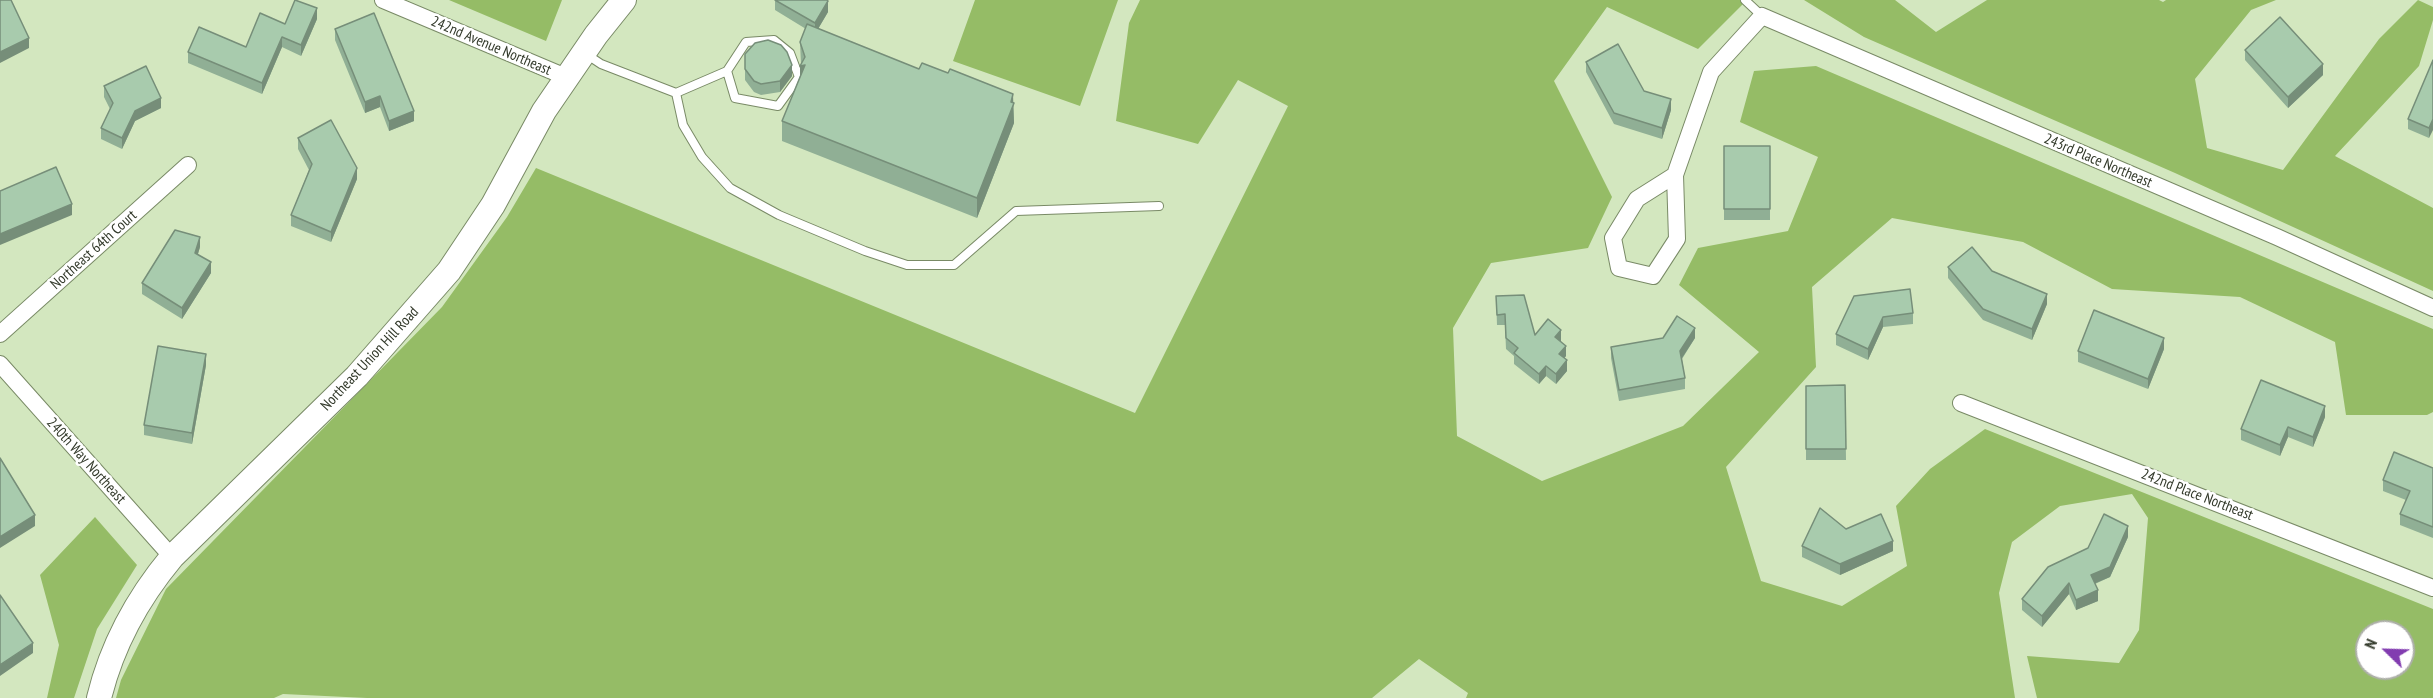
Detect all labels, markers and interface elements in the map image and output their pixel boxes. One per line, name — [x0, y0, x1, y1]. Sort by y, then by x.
street label: 242nd Avenue Northeast — [428, 13, 554, 79]
street label: 243rd Place Northeast — [2041, 130, 2155, 192]
street label: Northeast 64th Court — [47, 207, 141, 293]
street label: Northeast Union Hill Road — [317, 303, 423, 415]
street label: 240th Way Northeast — [43, 414, 129, 508]
street label: 242nd Place Northeast — [2139, 465, 2255, 525]
north arrow — [2355, 620, 2415, 680]
text: N — [2359, 636, 2381, 652]

